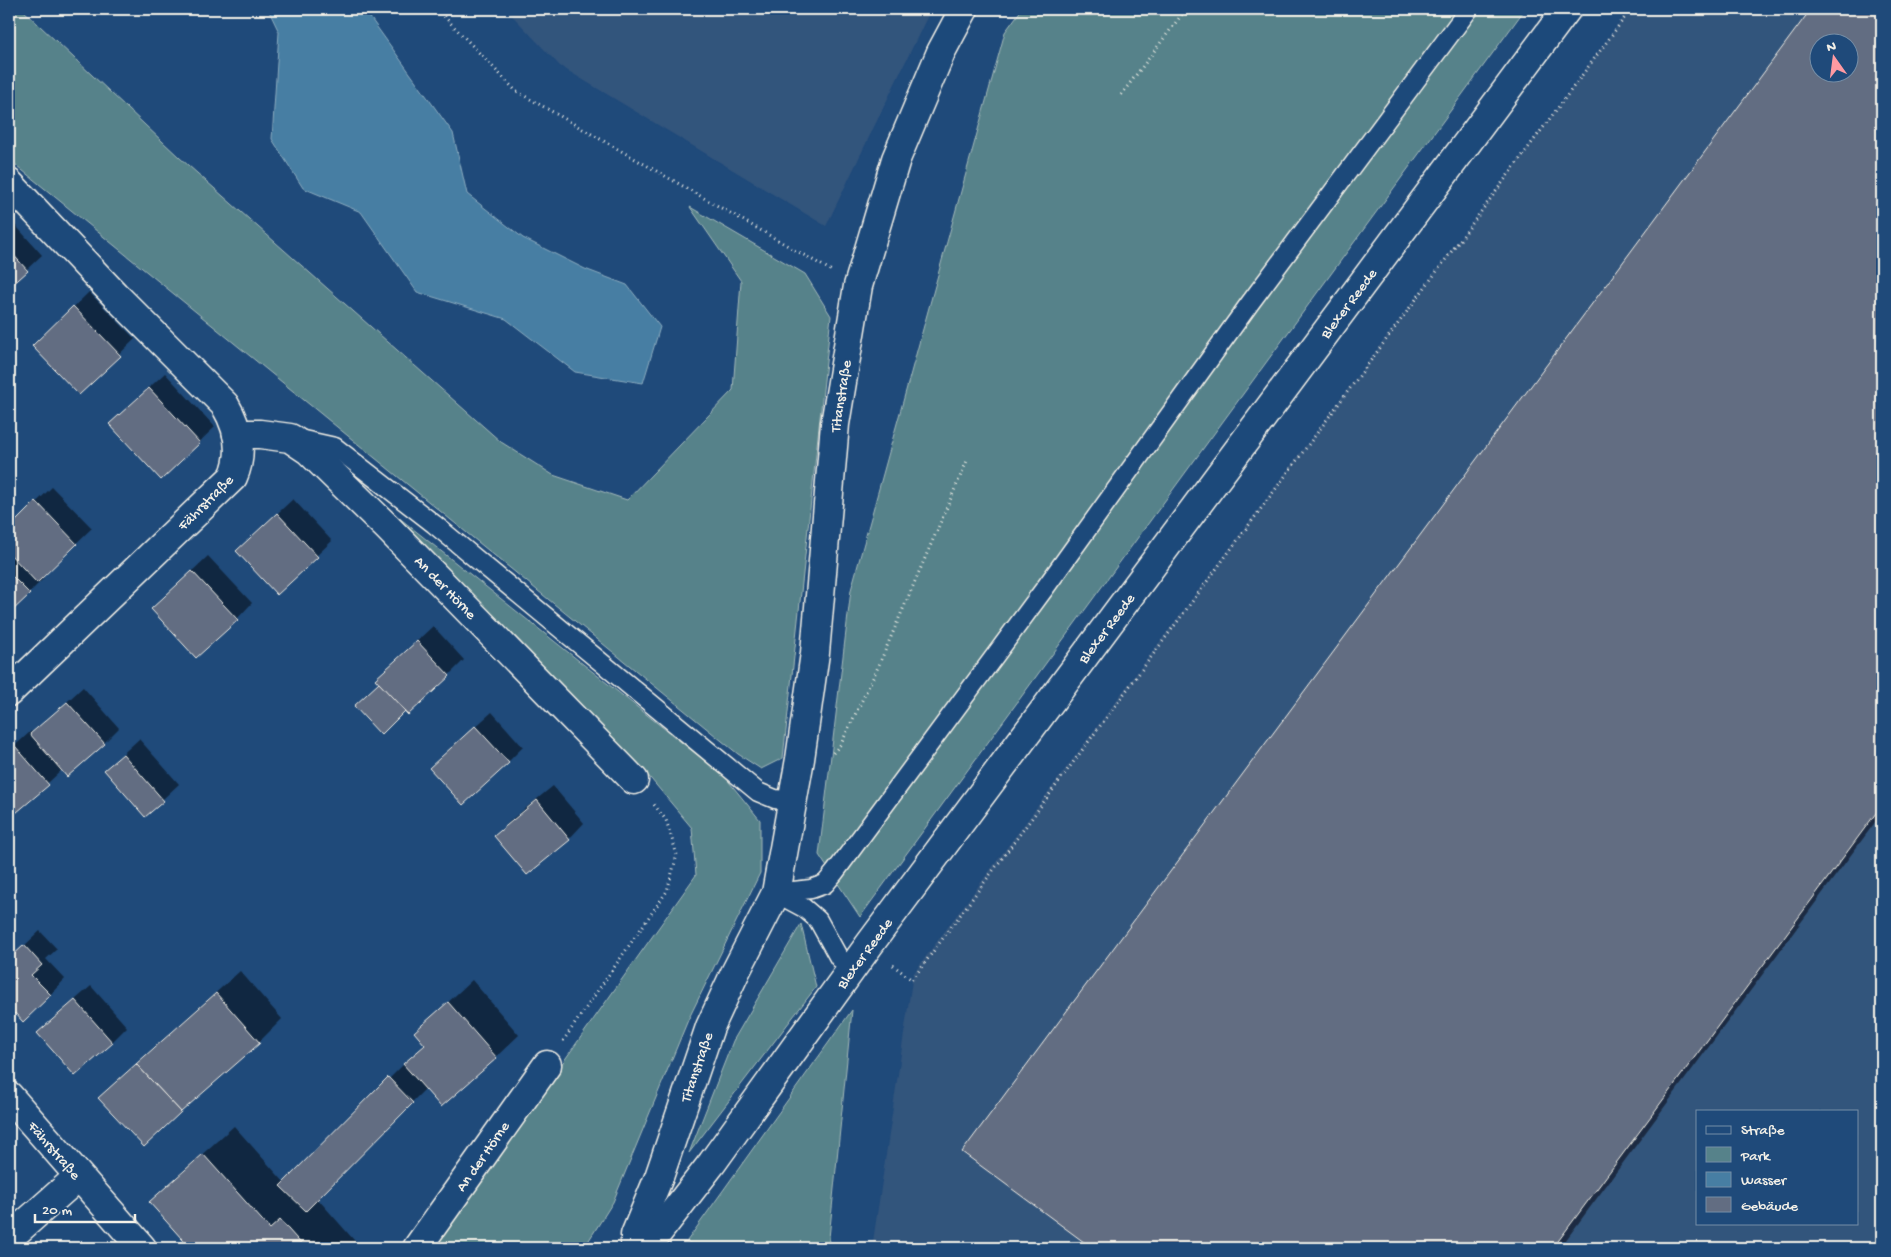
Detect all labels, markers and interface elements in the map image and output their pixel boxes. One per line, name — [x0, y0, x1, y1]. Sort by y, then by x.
north arrow — [1808, 32, 1858, 82]
text: N — [1825, 38, 1838, 57]
street label: Blexer Reede — [1317, 265, 1382, 344]
street label: Titanstraße — [827, 359, 857, 435]
street label: Fährstraße — [174, 472, 238, 536]
street label: An der Hörne — [410, 553, 480, 624]
street label: Blexer Reede — [1075, 590, 1140, 669]
street label: Blexer Reede — [833, 915, 897, 994]
street label: Titanstraße — [677, 1030, 718, 1106]
legend — [1696, 1110, 1858, 1224]
street label: Fährstraße — [23, 1118, 84, 1184]
street label: An der Hörne — [453, 1118, 515, 1196]
text: Straße — [1741, 1122, 1785, 1140]
text: Park — [1740, 1148, 1771, 1166]
text: Wasser — [1741, 1172, 1788, 1190]
scale bar — [35, 1192, 135, 1224]
text: Gebäude — [1741, 1198, 1798, 1216]
text: 20 m — [42, 1202, 72, 1220]

